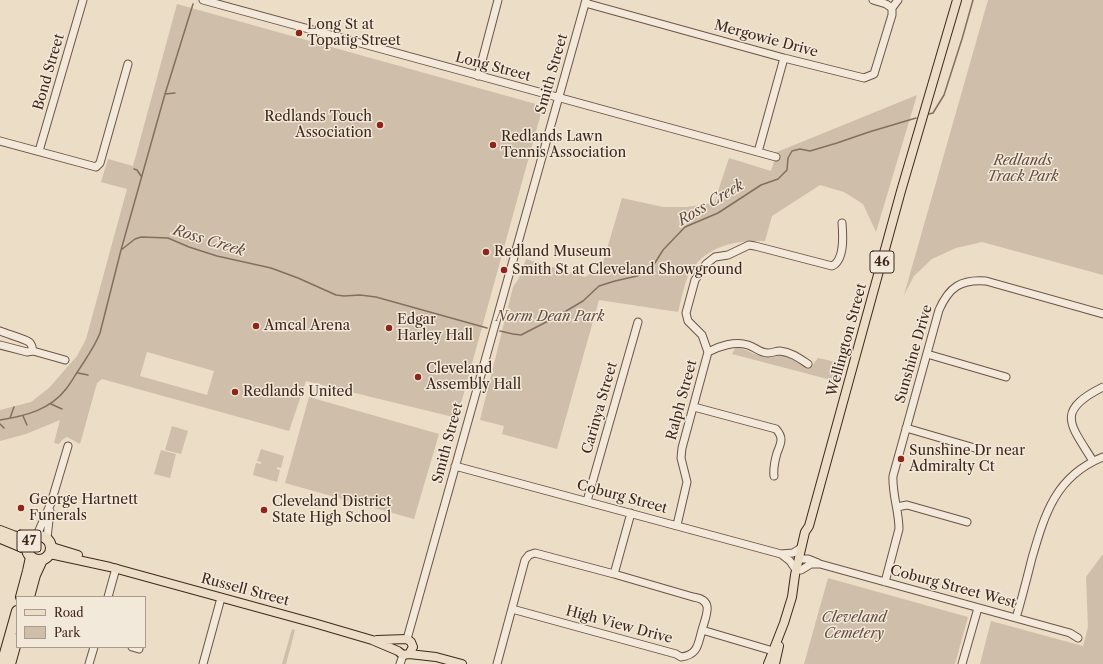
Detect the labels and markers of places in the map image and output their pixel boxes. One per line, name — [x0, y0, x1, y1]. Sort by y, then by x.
place label: Long St at Topatig Street — [307, 17, 401, 50]
marker: Long St at Topatig Street — [294, 28, 304, 38]
place label: Redlands Touch Association — [264, 109, 372, 142]
marker: Redlands Touch Association — [375, 120, 385, 130]
place label: Redlands Lawn Tennis Association — [501, 129, 626, 162]
marker: Redlands Lawn Tennis Association — [488, 140, 498, 150]
place label: Redland Museum — [494, 244, 611, 260]
marker: Redland Museum — [481, 247, 491, 257]
place label: Smith St at Cleveland Showground — [512, 262, 743, 278]
marker: Smith St at Cleveland Showground — [499, 265, 509, 275]
place label: Edgar Harley Hall — [397, 312, 473, 344]
place label: Amcal Arena — [264, 318, 350, 334]
marker: Amcal Arena — [251, 321, 261, 331]
marker: Edgar Harley Hall — [384, 323, 394, 333]
place label: Cleveland Assembly Hall — [426, 361, 521, 394]
marker: Cleveland Assembly Hall — [413, 372, 423, 382]
place label: Redlands United — [243, 384, 353, 400]
marker: Redlands United — [230, 387, 240, 397]
place label: Sunshine Dr near Admiralty Ct — [909, 443, 1025, 476]
marker: Sunshine Dr near Admiralty Ct — [896, 454, 906, 464]
place label: George Hartnett Funerals — [29, 492, 138, 524]
place label: Cleveland District State High School — [272, 494, 391, 526]
marker: George Hartnett Funerals — [16, 503, 26, 513]
marker: Cleveland District State High School — [259, 505, 269, 515]

